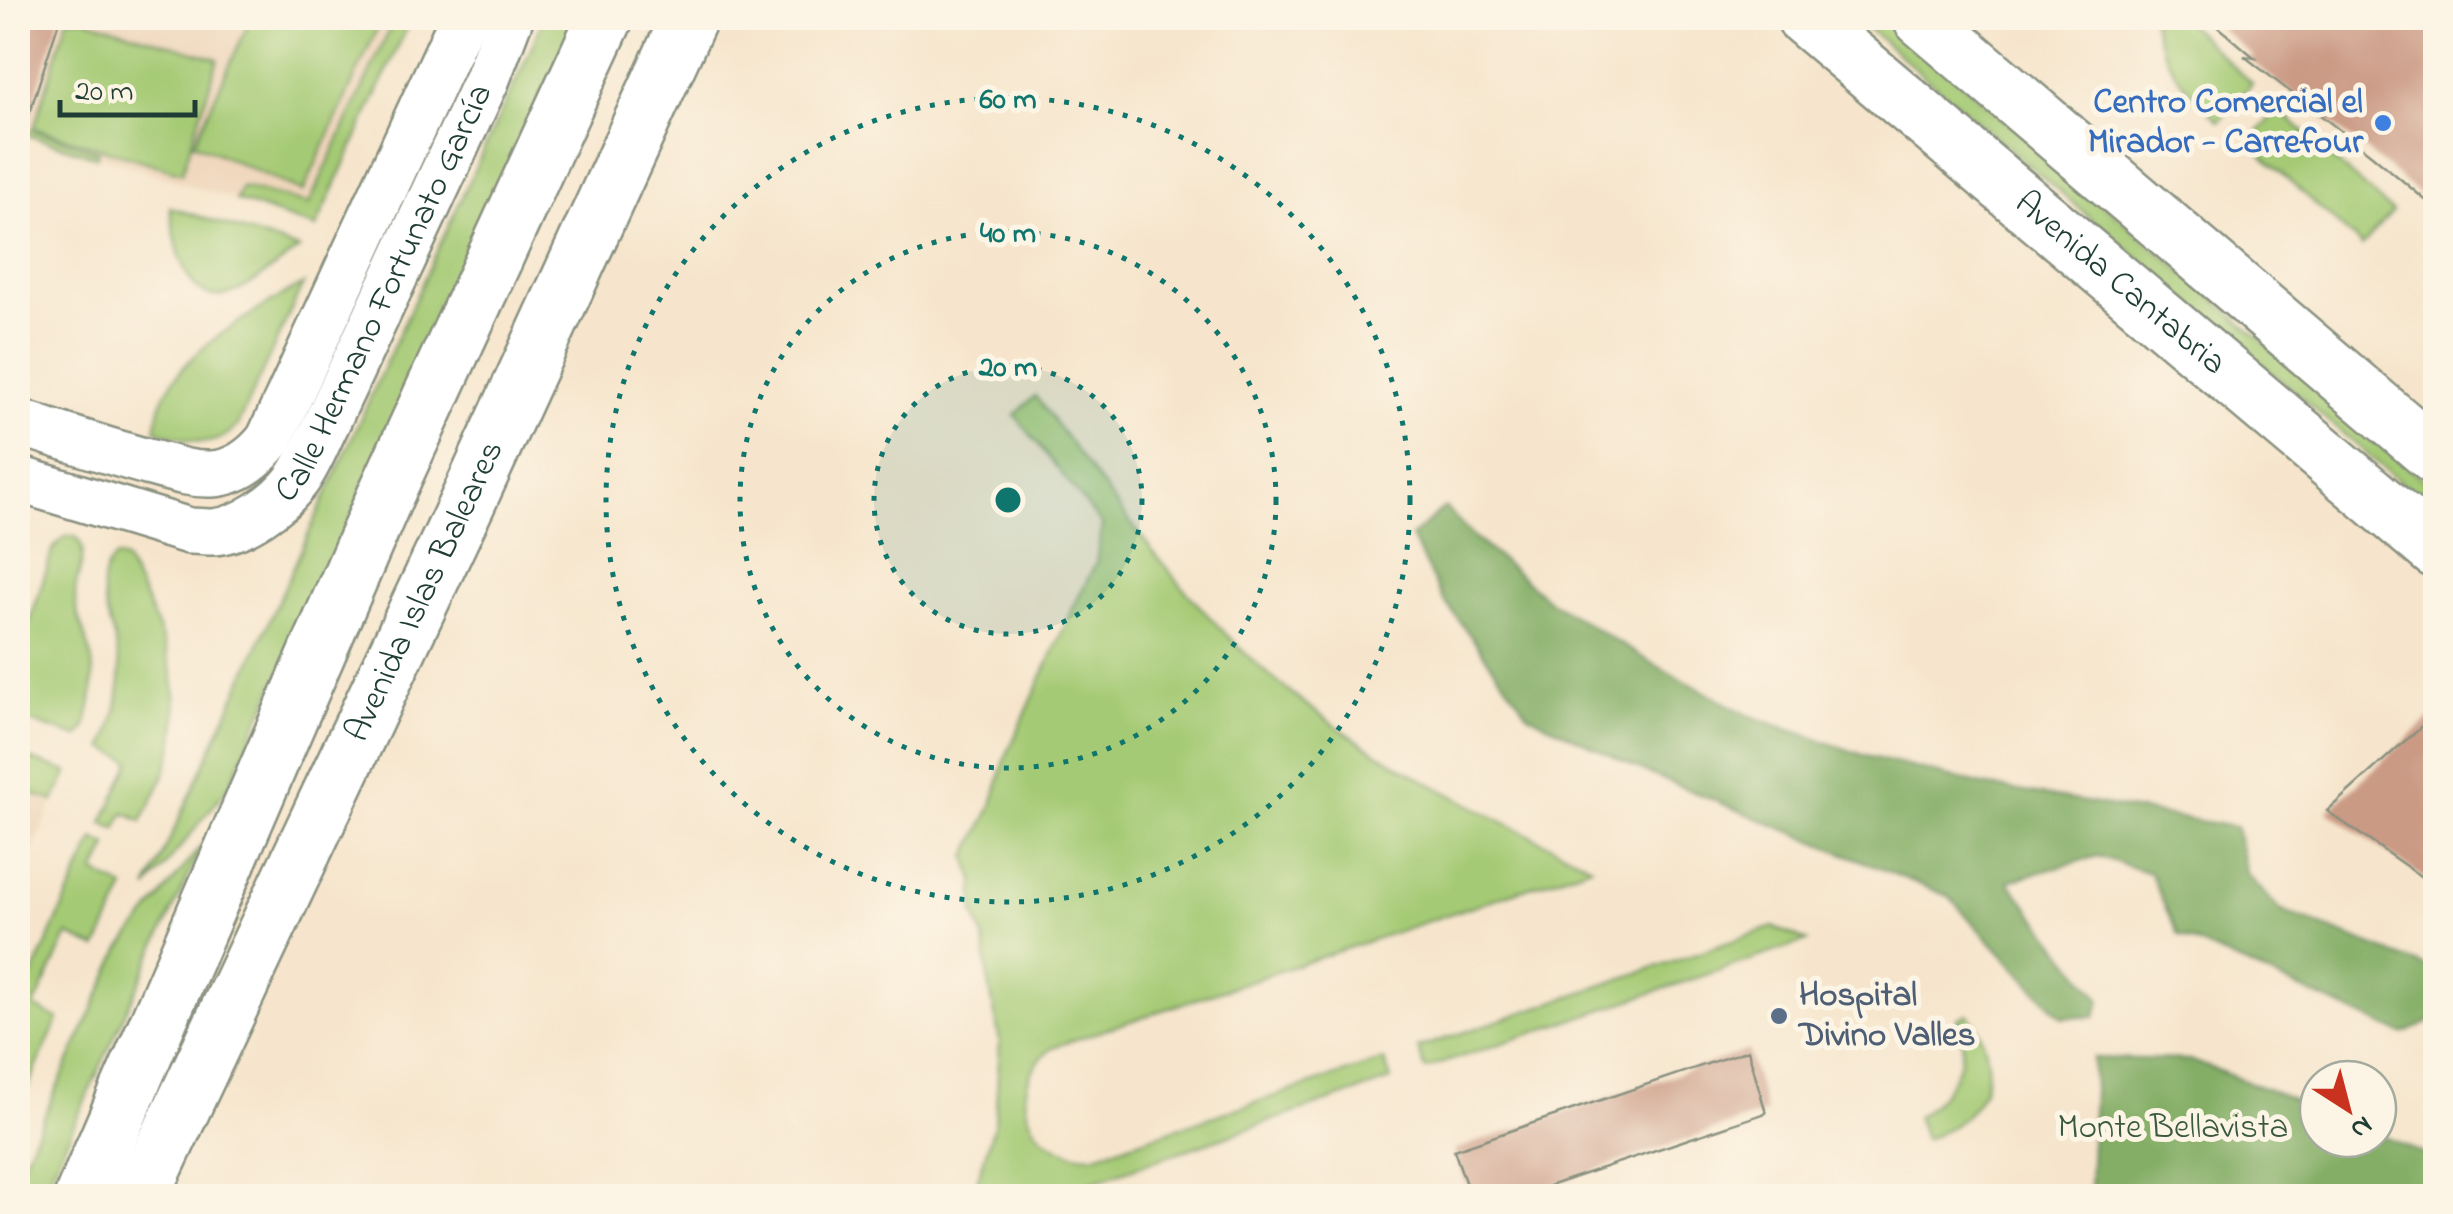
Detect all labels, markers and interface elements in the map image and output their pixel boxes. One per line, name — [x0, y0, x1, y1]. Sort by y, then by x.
scale bar — [60, 55, 195, 117]
text: 20 m — [75, 71, 134, 115]
street label: Calle Hermano Fortunato García — [263, 76, 507, 515]
place label: Centro Comercial el Mirador - Carrefour — [2088, 78, 2364, 169]
text: 60 m — [980, 79, 1036, 123]
marker: Centro Comercial el Mirador - Carrefour — [2372, 112, 2394, 134]
street label: Avenida Cantabria — [2003, 179, 2237, 388]
text: 40 m — [980, 213, 1036, 257]
text: 20 m — [978, 347, 1037, 391]
street label: Avenida Islas Baleares — [333, 432, 518, 751]
centre of rings — [990, 482, 1026, 518]
place label: Hospital Divino Valles — [1797, 971, 1976, 1062]
marker: Hospital Divino Valles — [1768, 1005, 1790, 1027]
north arrow — [2298, 1059, 2398, 1159]
park label: Monte Bellavista — [2057, 1103, 2289, 1154]
text: N — [2341, 1104, 2380, 1149]

